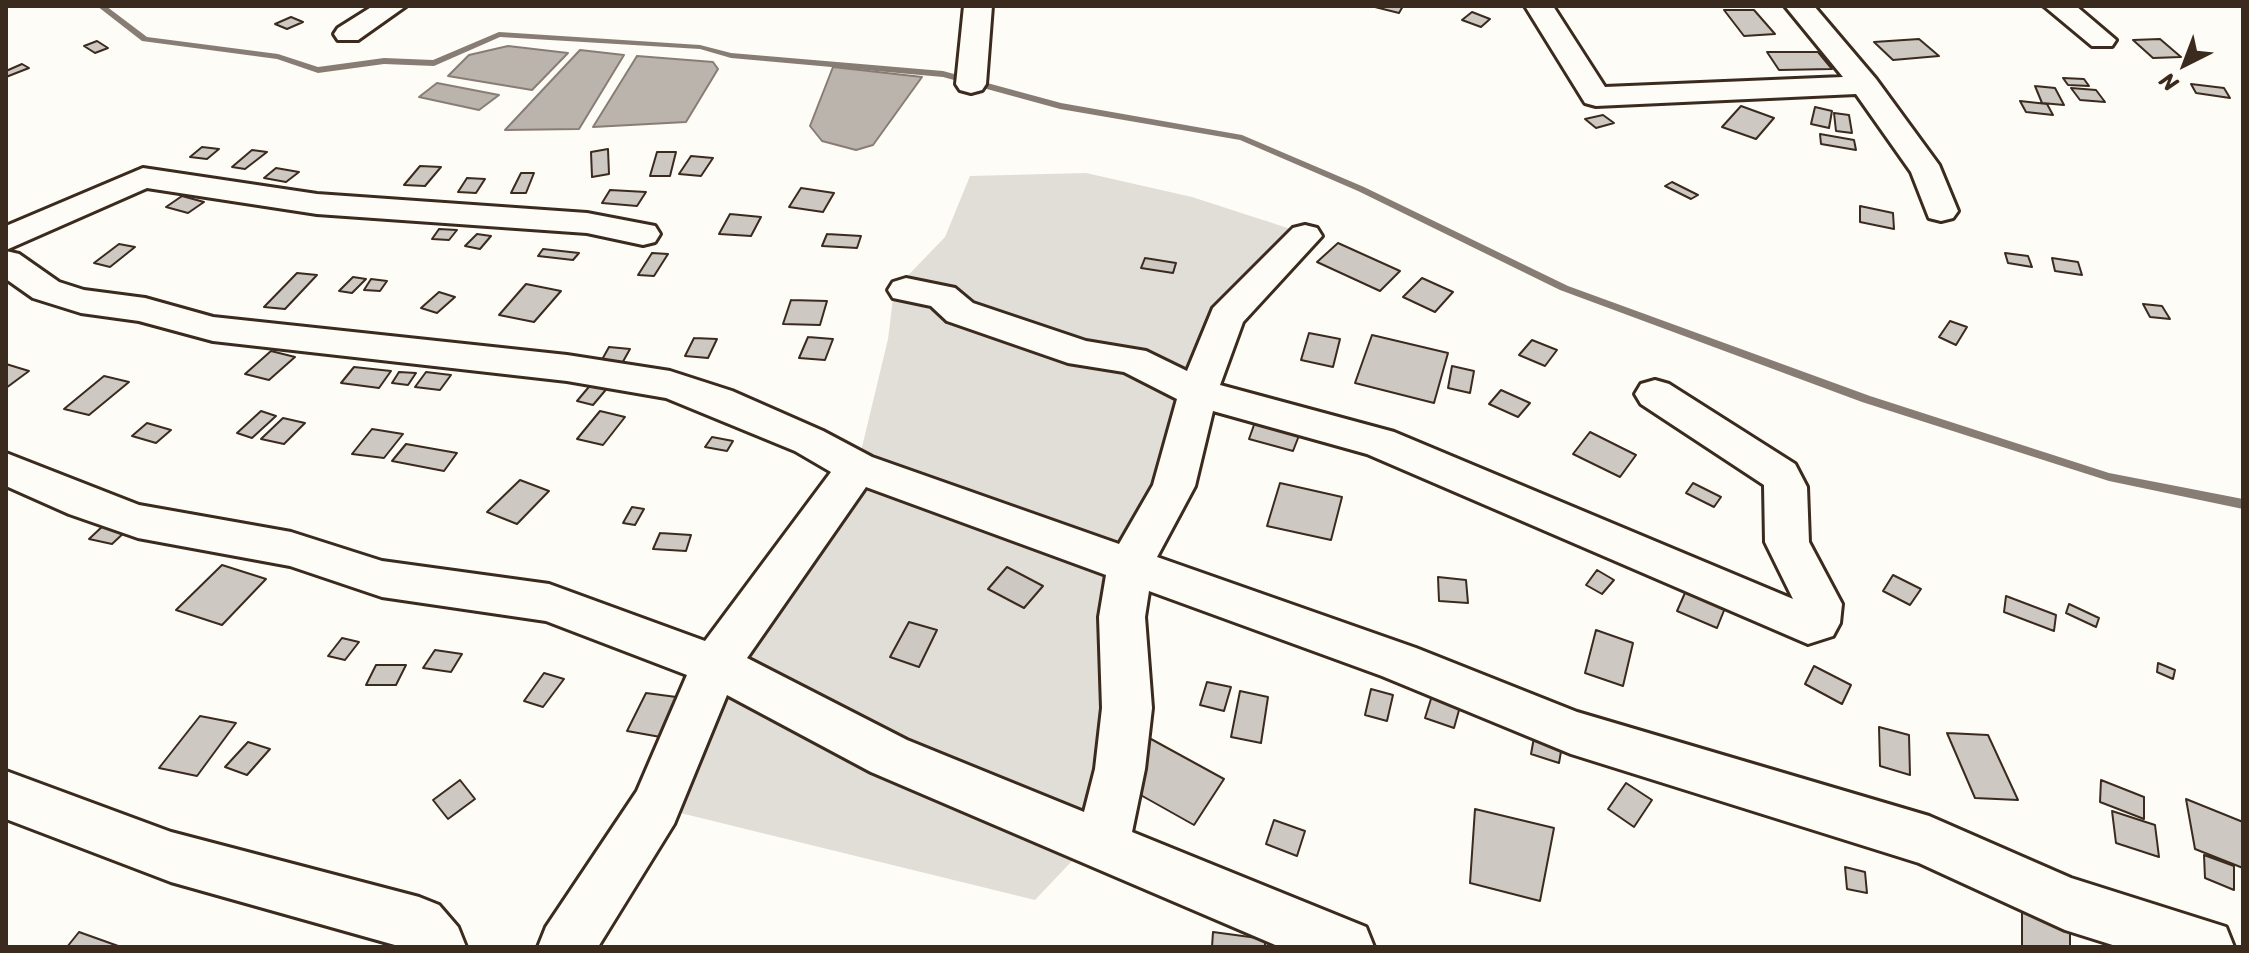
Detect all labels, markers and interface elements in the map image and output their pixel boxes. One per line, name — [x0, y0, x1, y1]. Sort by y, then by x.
north arrow — [2145, 24, 2225, 104]
text: N — [2150, 63, 2187, 102]

